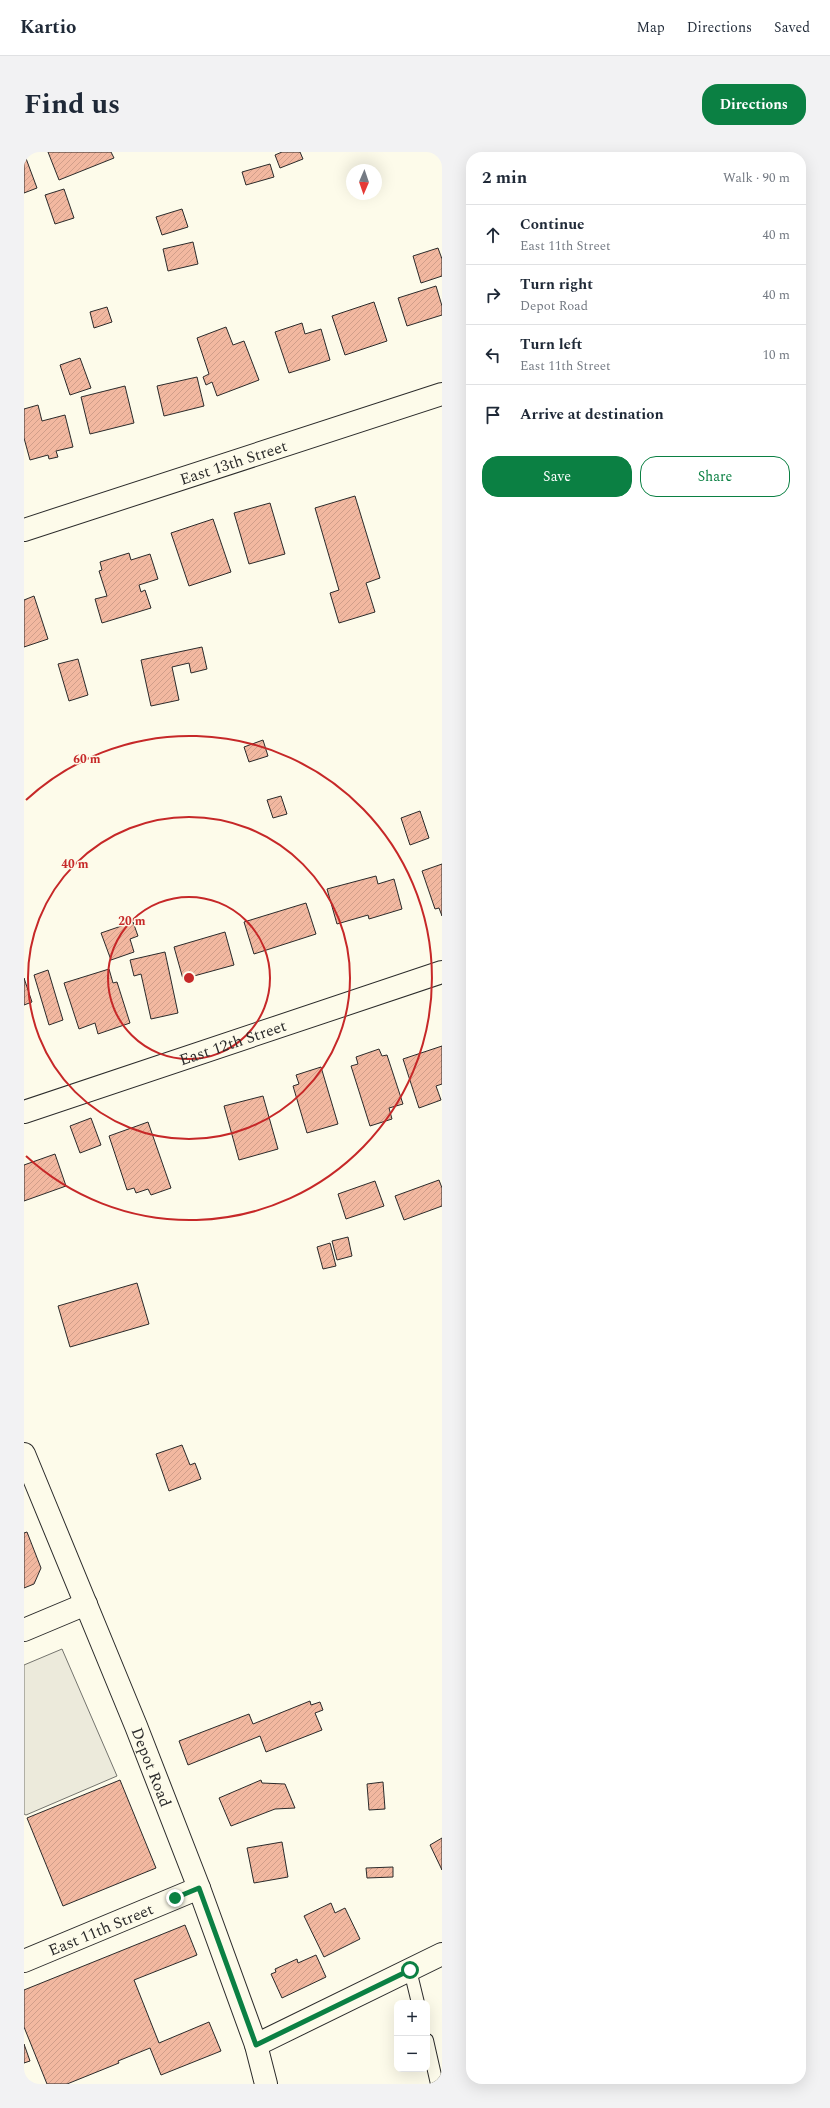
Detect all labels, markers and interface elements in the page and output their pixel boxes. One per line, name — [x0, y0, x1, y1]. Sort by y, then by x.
text: Kartio — [20, 13, 76, 42]
text: Map — [637, 17, 665, 38]
text: Directions — [687, 17, 752, 38]
text: Saved — [774, 17, 810, 38]
text: Find us — [24, 83, 120, 126]
button: Directions — [702, 84, 806, 125]
north arrow — [346, 164, 382, 200]
text: 2 min — [482, 165, 527, 191]
text: Walk · 90 m — [723, 168, 790, 188]
text: Continue — [520, 213, 585, 236]
icon: ahead — [482, 224, 504, 246]
text: 40 m — [763, 225, 790, 245]
text: East 11th Street — [520, 236, 611, 256]
text: Turn right — [520, 273, 593, 296]
icon: right — [482, 284, 504, 306]
text: 40 m — [763, 285, 790, 305]
text: Depot Road — [520, 296, 588, 316]
text: Turn left — [520, 333, 582, 356]
icon: left — [482, 344, 504, 366]
text: 10 m — [763, 345, 790, 365]
text: East 11th Street — [520, 356, 611, 376]
text: Arrive at destination — [520, 403, 664, 426]
icon: arrive — [482, 404, 504, 426]
street label: East 13th Street — [177, 434, 291, 492]
button: Save — [482, 456, 632, 497]
button: Share — [640, 456, 790, 497]
text: 60 m — [73, 750, 101, 769]
text: 40 m — [61, 855, 89, 874]
text: 20 m — [118, 912, 146, 931]
centre of rings — [182, 971, 196, 985]
street label: East 12th Street — [176, 1014, 290, 1072]
street label: Depot Road — [125, 1724, 177, 1811]
route end — [166, 1889, 184, 1907]
street label: East 11th Street — [45, 1897, 157, 1963]
route start — [401, 1961, 419, 1979]
map controls — [394, 2000, 430, 2072]
button: + — [394, 2000, 430, 2036]
button: − — [394, 2036, 430, 2072]

